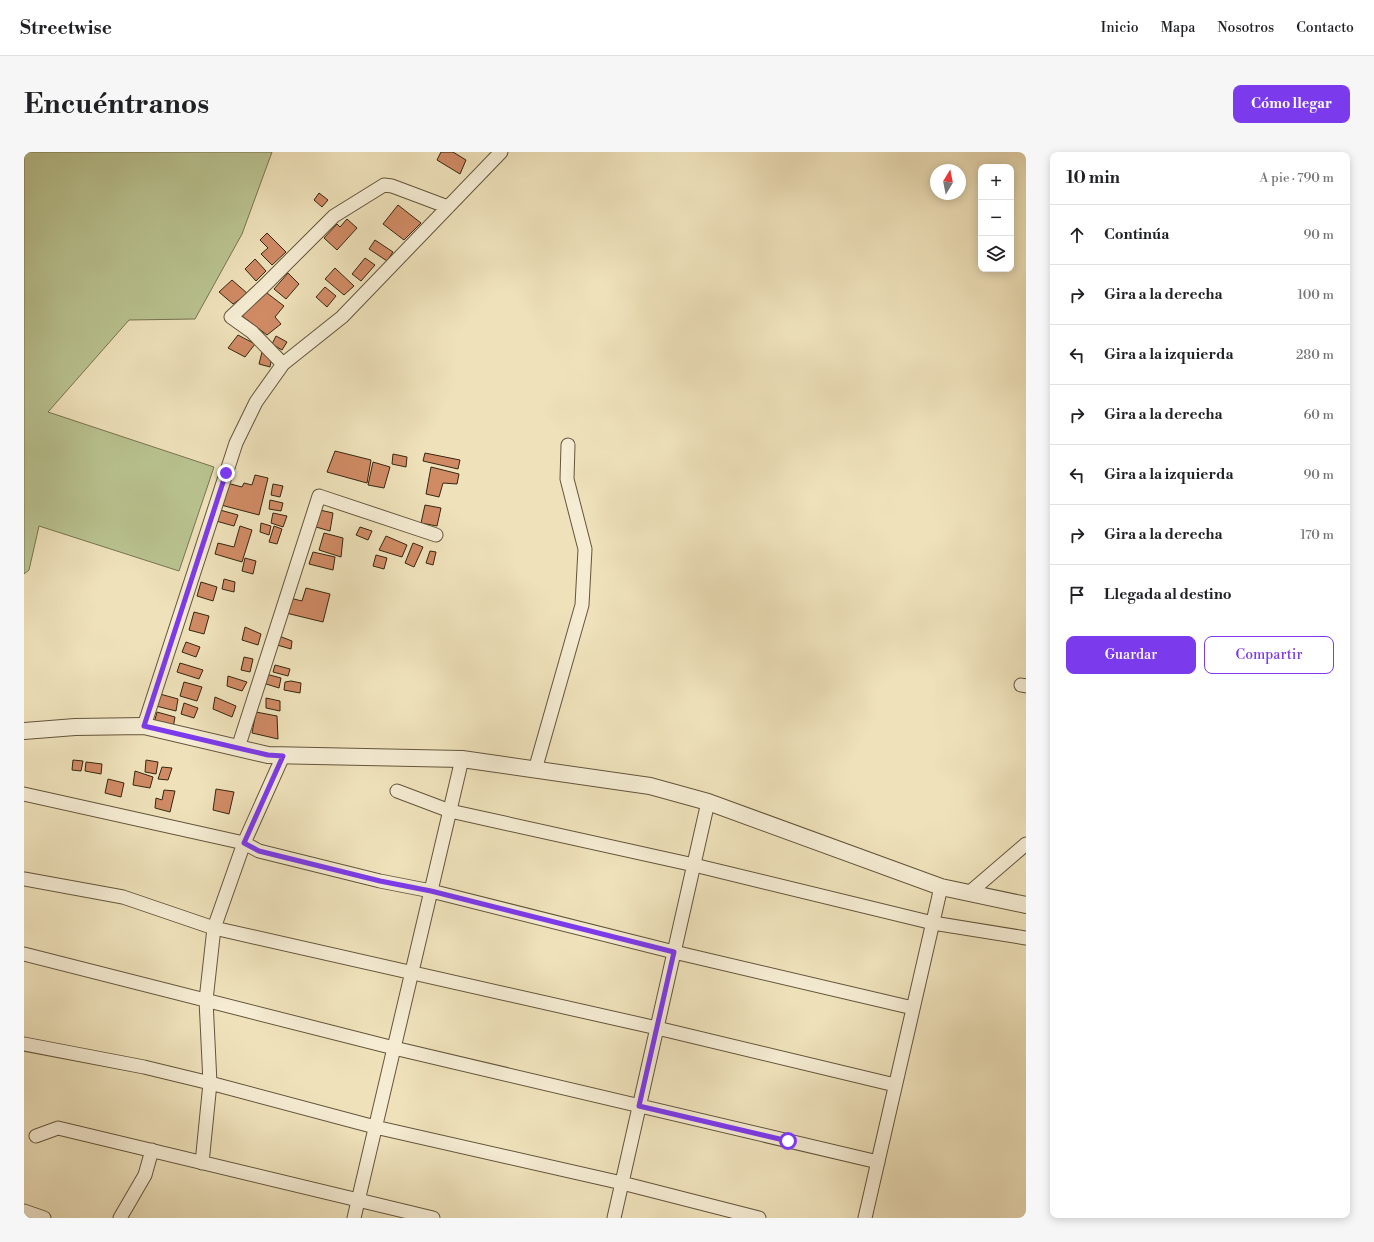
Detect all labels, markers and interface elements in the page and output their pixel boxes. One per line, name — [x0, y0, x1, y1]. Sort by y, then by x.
text: Streetwise — [20, 16, 112, 40]
text: Inicio — [1101, 19, 1139, 37]
text: Mapa — [1161, 19, 1195, 37]
text: Nosotros — [1217, 19, 1274, 37]
text: Contacto — [1296, 19, 1354, 37]
button: Cómo llegar — [1233, 85, 1350, 123]
text: Encuéntranos — [24, 87, 209, 122]
north arrow — [930, 164, 966, 200]
map controls — [978, 164, 1014, 272]
button: + — [978, 164, 1014, 200]
text: 10 min — [1066, 167, 1120, 189]
text: A pie · 790 m — [1260, 170, 1334, 186]
button: − — [978, 200, 1014, 236]
icon: ahead — [1066, 224, 1088, 246]
text: Continúa — [1104, 225, 1169, 244]
text: 90 m — [1303, 227, 1334, 243]
button: layers — [978, 236, 1014, 272]
icon: right — [1066, 284, 1088, 306]
text: Gira a la derecha — [1104, 285, 1223, 304]
text: 100 m — [1298, 287, 1334, 303]
icon: left — [1066, 344, 1088, 366]
text: Gira a la izquierda — [1104, 345, 1234, 364]
text: 280 m — [1296, 347, 1334, 363]
icon: right — [1066, 404, 1088, 426]
text: Gira a la derecha — [1104, 405, 1223, 424]
text: 60 m — [1303, 407, 1334, 423]
route end — [217, 464, 235, 482]
icon: left — [1066, 464, 1088, 486]
text: Gira a la izquierda — [1104, 465, 1234, 484]
text: 90 m — [1303, 467, 1334, 483]
icon: right — [1066, 524, 1088, 546]
text: Gira a la derecha — [1104, 525, 1223, 544]
text: 170 m — [1300, 527, 1334, 543]
icon: arrive — [1066, 584, 1088, 606]
text: Llegada al destino — [1104, 585, 1232, 604]
button: Guardar — [1066, 636, 1196, 674]
button: Compartir — [1204, 636, 1334, 674]
route start — [779, 1132, 797, 1150]

